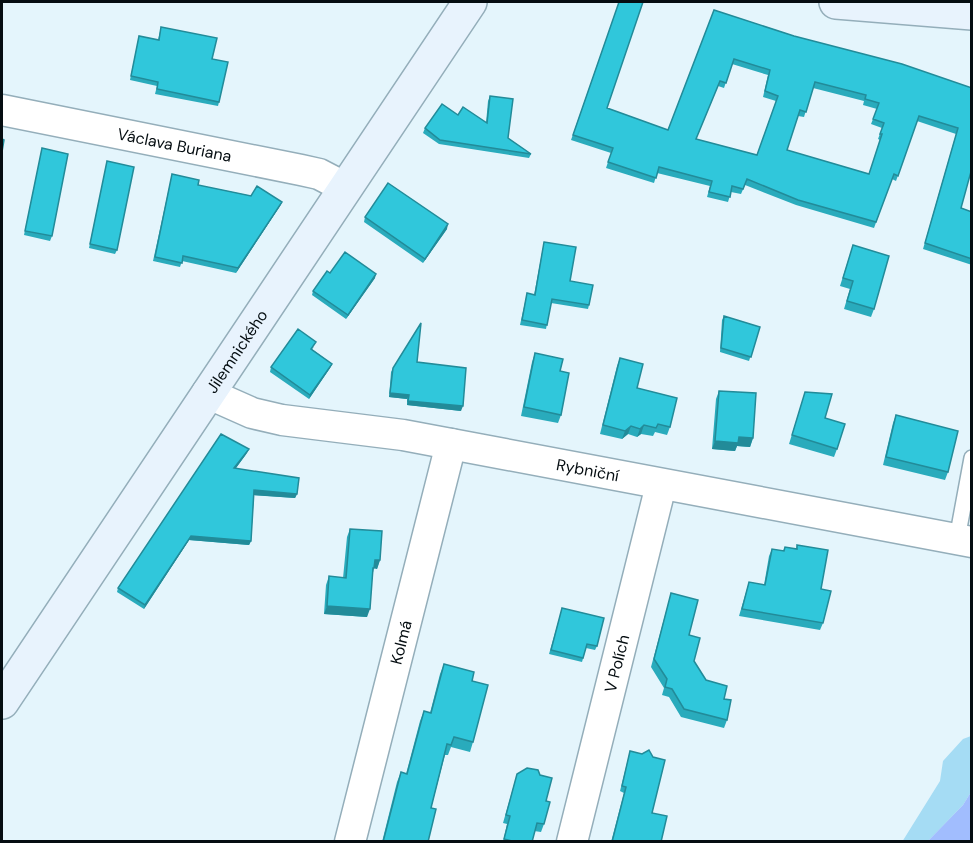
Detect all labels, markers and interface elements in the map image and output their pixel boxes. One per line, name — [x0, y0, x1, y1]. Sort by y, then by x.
street label: Václava Buriana — [116, 123, 233, 166]
street label: Jilemnického — [201, 305, 272, 397]
street label: Rybniční — [555, 454, 621, 486]
street label: Kolmá — [385, 618, 416, 667]
street label: V Polích — [599, 632, 634, 695]

